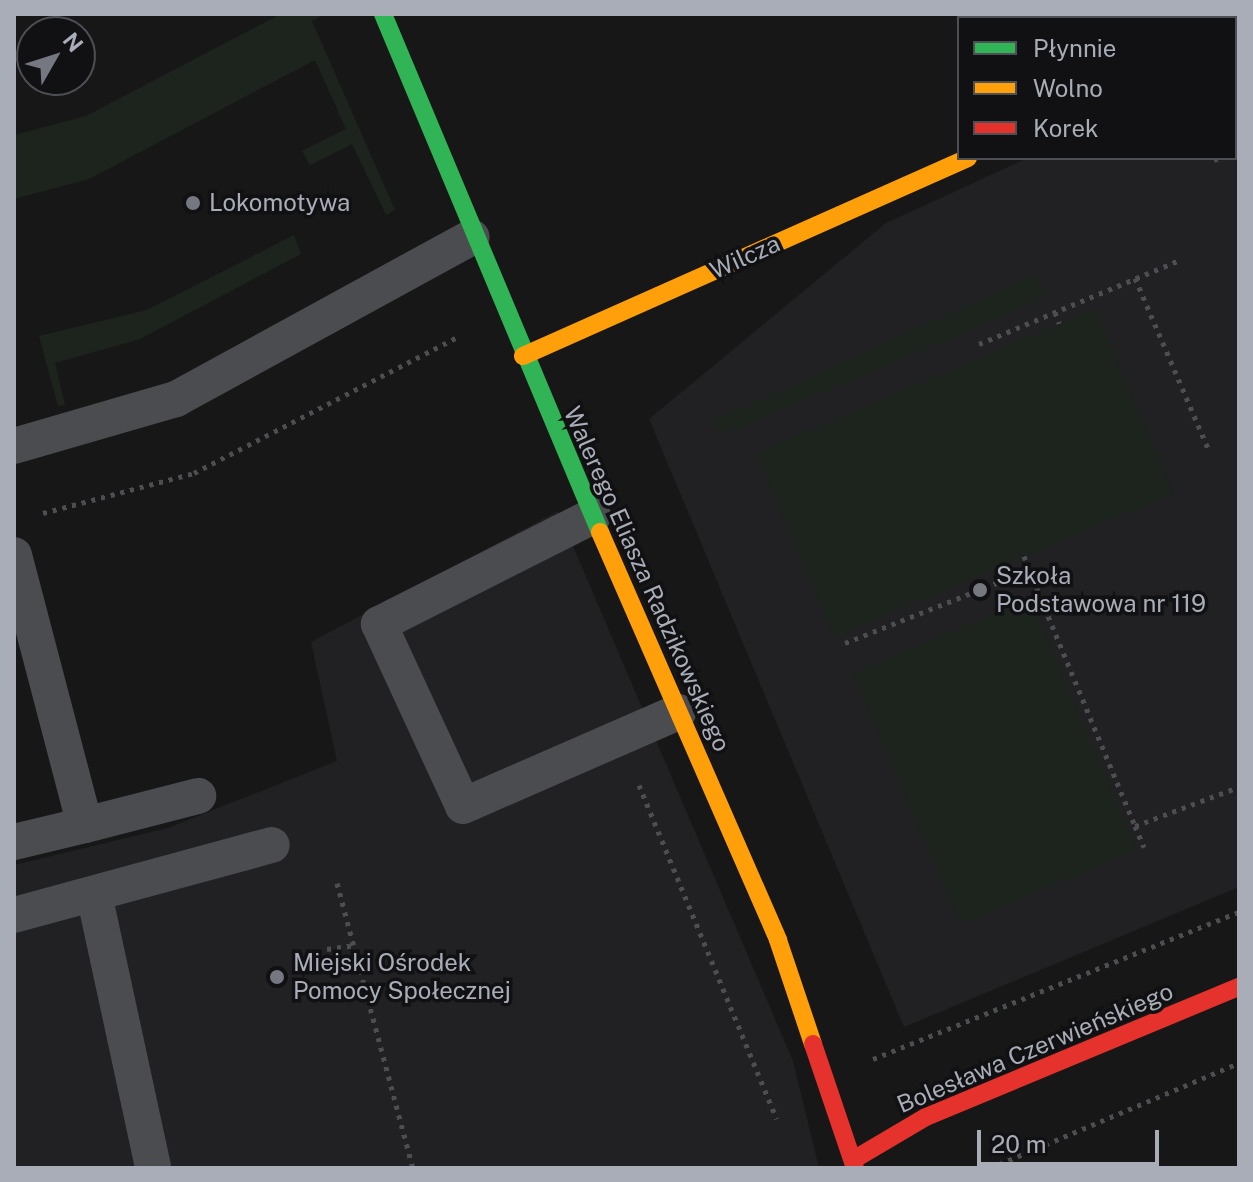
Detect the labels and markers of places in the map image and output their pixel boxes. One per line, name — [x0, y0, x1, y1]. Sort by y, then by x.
place label: Lokomotywa — [209, 189, 350, 217]
marker: Lokomotywa — [184, 194, 202, 212]
place label: Szkoła Podstawowa nr 119 — [996, 562, 1206, 618]
marker: Szkoła Podstawowa nr 119 — [971, 581, 989, 599]
place label: Miejski Ośrodek Pomocy Społecznej — [293, 949, 511, 1005]
marker: Miejski Ośrodek Pomocy Społecznej — [268, 968, 286, 986]

